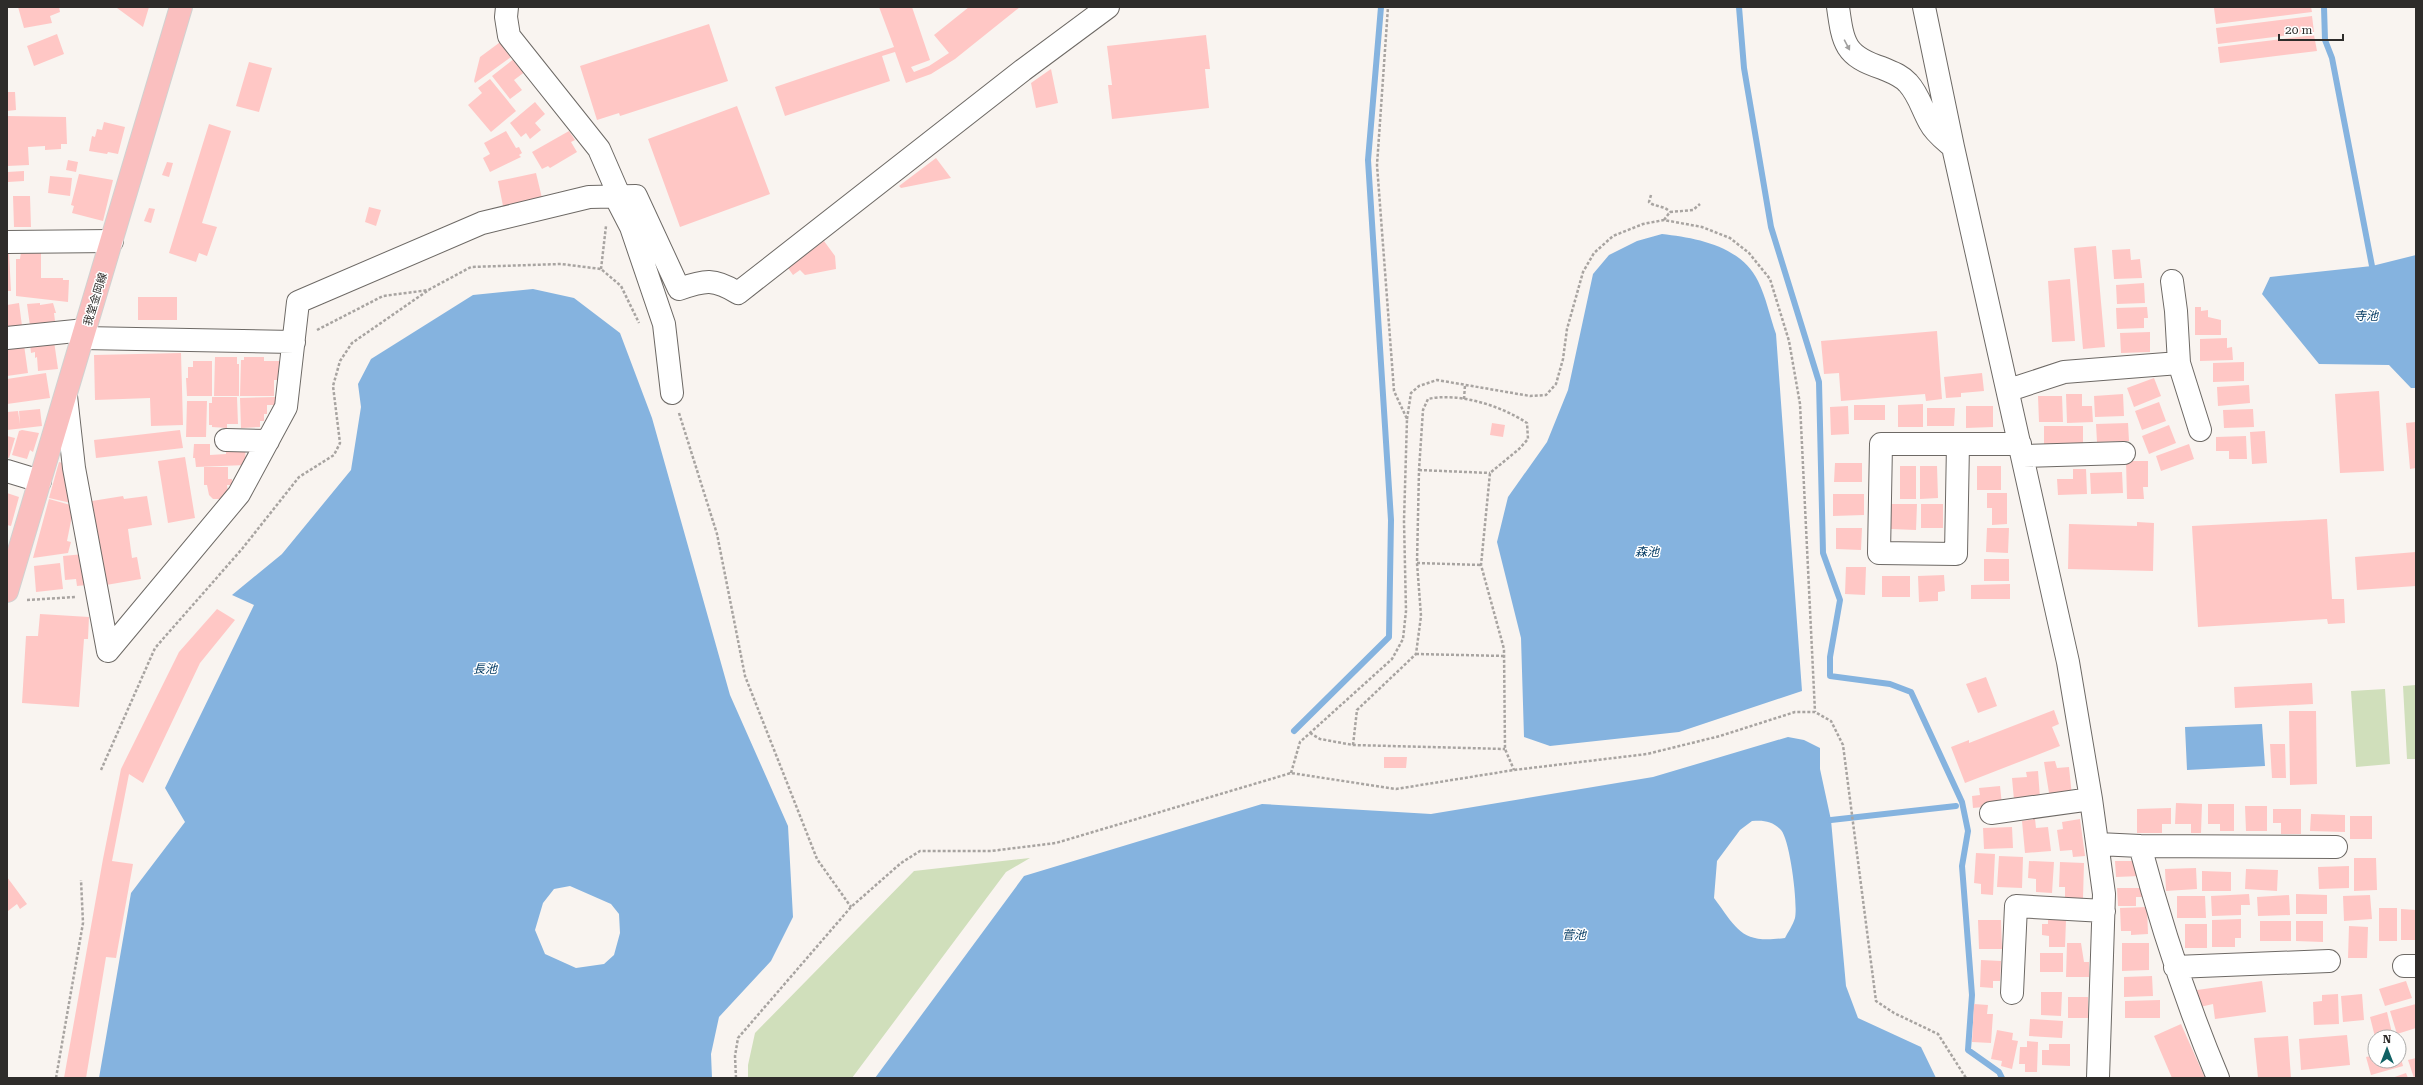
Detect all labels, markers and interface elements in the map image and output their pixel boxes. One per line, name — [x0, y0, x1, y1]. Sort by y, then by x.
scale bar — [2279, 16, 2343, 42]
text: 20 m — [2285, 23, 2312, 37]
one-way arrow — [1844, 39, 1850, 50]
street label: 我堂金岡線 — [81, 271, 110, 327]
water label: 寺池 — [2354, 309, 2379, 323]
water label: 森池 — [1635, 545, 1660, 559]
water label: 長池 — [473, 662, 498, 676]
water label: 菅池 — [1562, 928, 1587, 942]
north arrow — [2367, 1029, 2407, 1069]
text: N — [2383, 1033, 2392, 1046]

